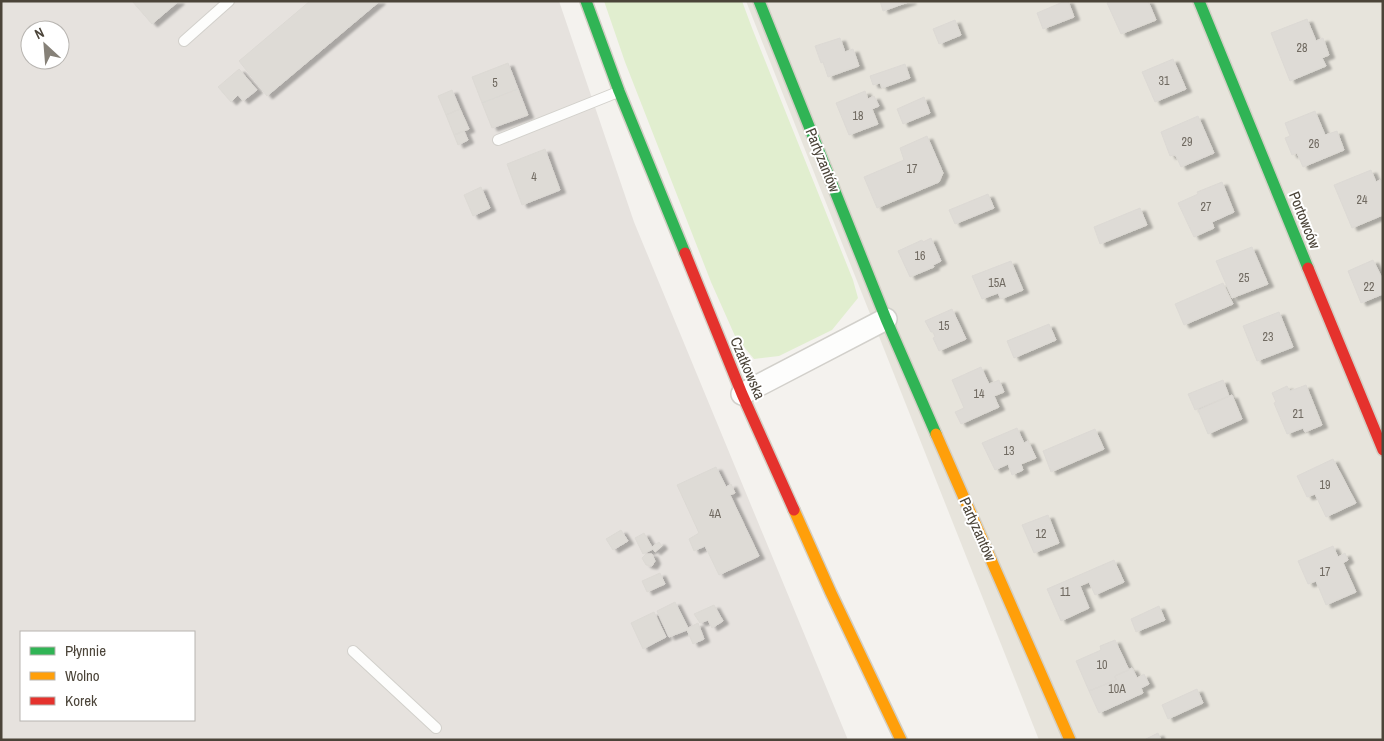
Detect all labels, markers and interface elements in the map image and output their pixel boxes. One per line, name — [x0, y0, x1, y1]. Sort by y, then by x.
north arrow — [20, 20, 70, 70]
text: N — [32, 23, 47, 43]
house number: 28 — [1297, 40, 1307, 56]
house number: 31 — [1159, 73, 1170, 89]
house number: 5 — [492, 75, 498, 91]
house number: 18 — [853, 108, 863, 124]
street label: Partyzantów — [801, 125, 845, 195]
house number: 29 — [1182, 134, 1192, 150]
house number: 26 — [1309, 136, 1319, 152]
house number: 17 — [907, 161, 918, 177]
house number: 4 — [531, 169, 537, 185]
street label: Portowców — [1284, 188, 1326, 252]
house number: 24 — [1357, 192, 1368, 208]
house number: 27 — [1201, 199, 1212, 215]
house number: 16 — [915, 248, 925, 264]
house number: 25 — [1239, 270, 1250, 286]
house number: 15A — [988, 275, 1006, 291]
house number: 22 — [1364, 279, 1374, 295]
house number: 15 — [939, 318, 950, 334]
house number: 23 — [1263, 329, 1273, 345]
street label: Czatkowska — [725, 333, 771, 403]
house number: 14 — [974, 386, 985, 402]
house number: 21 — [1293, 406, 1304, 422]
house number: 13 — [1004, 443, 1014, 459]
house number: 19 — [1320, 477, 1330, 493]
street label: Partyzantów — [955, 494, 1001, 564]
house number: 4A — [709, 506, 721, 522]
house number: 12 — [1036, 526, 1046, 542]
house number: 17 — [1320, 564, 1331, 580]
house number: 11 — [1060, 584, 1071, 600]
legend — [20, 631, 195, 721]
text: Płynnie — [65, 640, 106, 661]
house number: 10 — [1097, 657, 1107, 673]
text: Wolno — [65, 665, 100, 686]
house number: 10A — [1108, 681, 1126, 697]
text: Korek — [65, 690, 98, 711]

